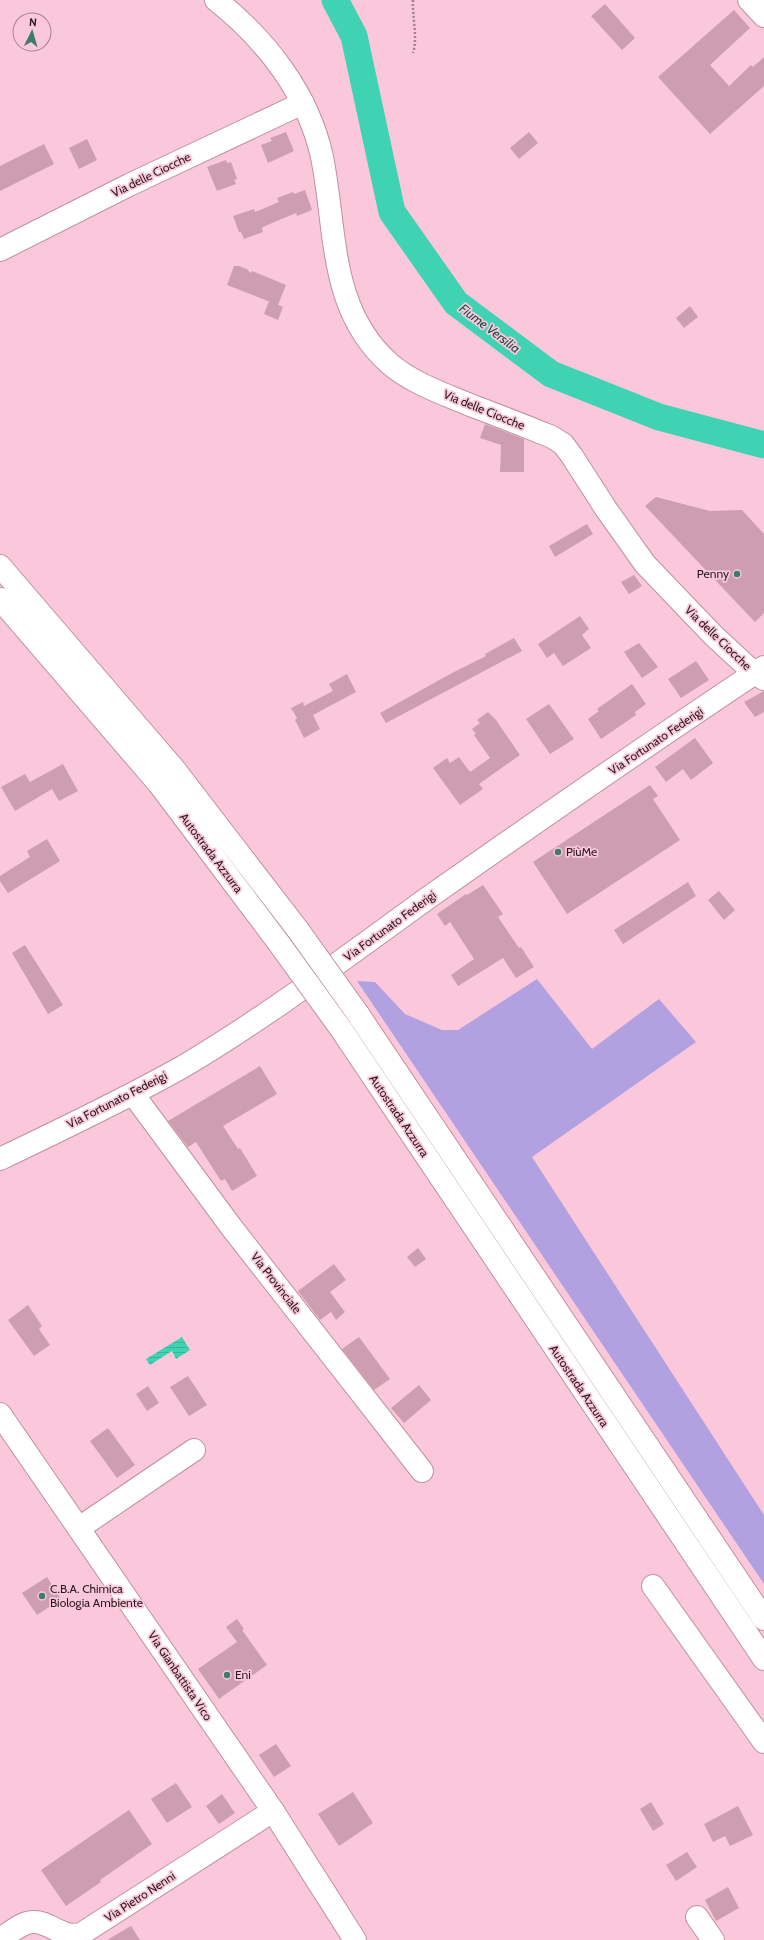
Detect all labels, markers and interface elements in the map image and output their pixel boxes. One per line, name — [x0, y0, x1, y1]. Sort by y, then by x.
north arrow — [12, 12, 52, 52]
text: N — [28, 15, 37, 29]
street label: Via delle Ciocche — [109, 149, 193, 200]
water label: Fiume Versilia — [456, 300, 524, 356]
street label: Via delle Ciocche — [441, 386, 527, 433]
place label: Penny — [697, 566, 729, 581]
marker: Penny — [732, 569, 742, 579]
street label: Via delle Ciocche — [682, 602, 755, 673]
street label: Via Fortunato Federigi — [606, 703, 706, 778]
street label: Autostrada Azzurra — [177, 810, 246, 896]
place label: PiùMe — [566, 844, 597, 859]
marker: PiùMe — [553, 847, 563, 857]
street label: Via Fortunato Federigi — [340, 887, 439, 964]
street label: Via Fortunato Federigi — [64, 1068, 170, 1131]
street label: Autostrada Azzurra — [366, 1072, 433, 1160]
street label: Via Provinciale — [248, 1249, 305, 1316]
street label: Autostrada Azzurra — [546, 1342, 613, 1430]
place label: C.B.A. Chimica Biologia Ambiente — [50, 1581, 143, 1610]
marker: C.B.A. Chimica Biologia Ambiente — [37, 1591, 47, 1601]
street label: Via Gianbattista Vico — [145, 1628, 216, 1724]
place label: Eni — [235, 1667, 251, 1682]
marker: Eni — [222, 1670, 232, 1680]
street label: Via Pietro Nenni — [101, 1868, 178, 1925]

